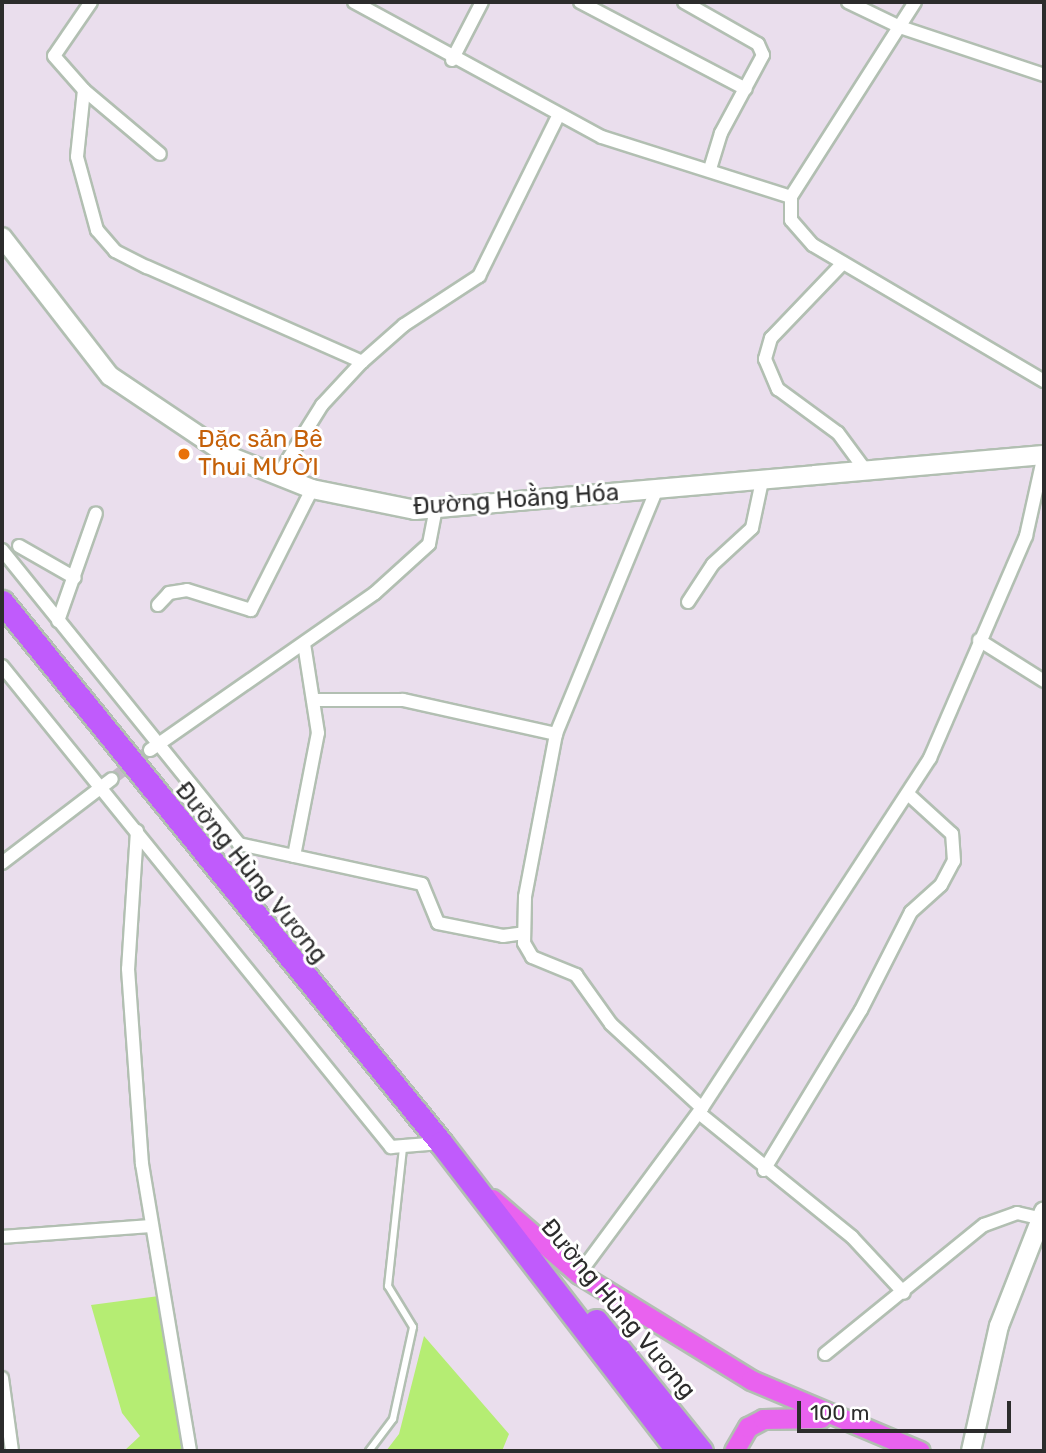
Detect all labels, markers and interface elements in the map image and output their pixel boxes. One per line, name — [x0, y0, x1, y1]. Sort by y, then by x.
place label: Đặc sản Bê Thui MƯỜI — [198, 426, 323, 482]
marker: Đặc sản Bê Thui MƯỜI — [176, 446, 192, 462]
street label: Đường Hoằng Hóa — [412, 478, 620, 522]
street label: Đường Hùng Vương — [169, 776, 333, 970]
street label: Đường Hùng Vương — [534, 1213, 702, 1405]
scale bar — [801, 1386, 1014, 1430]
text: 100 m — [810, 1400, 869, 1425]

